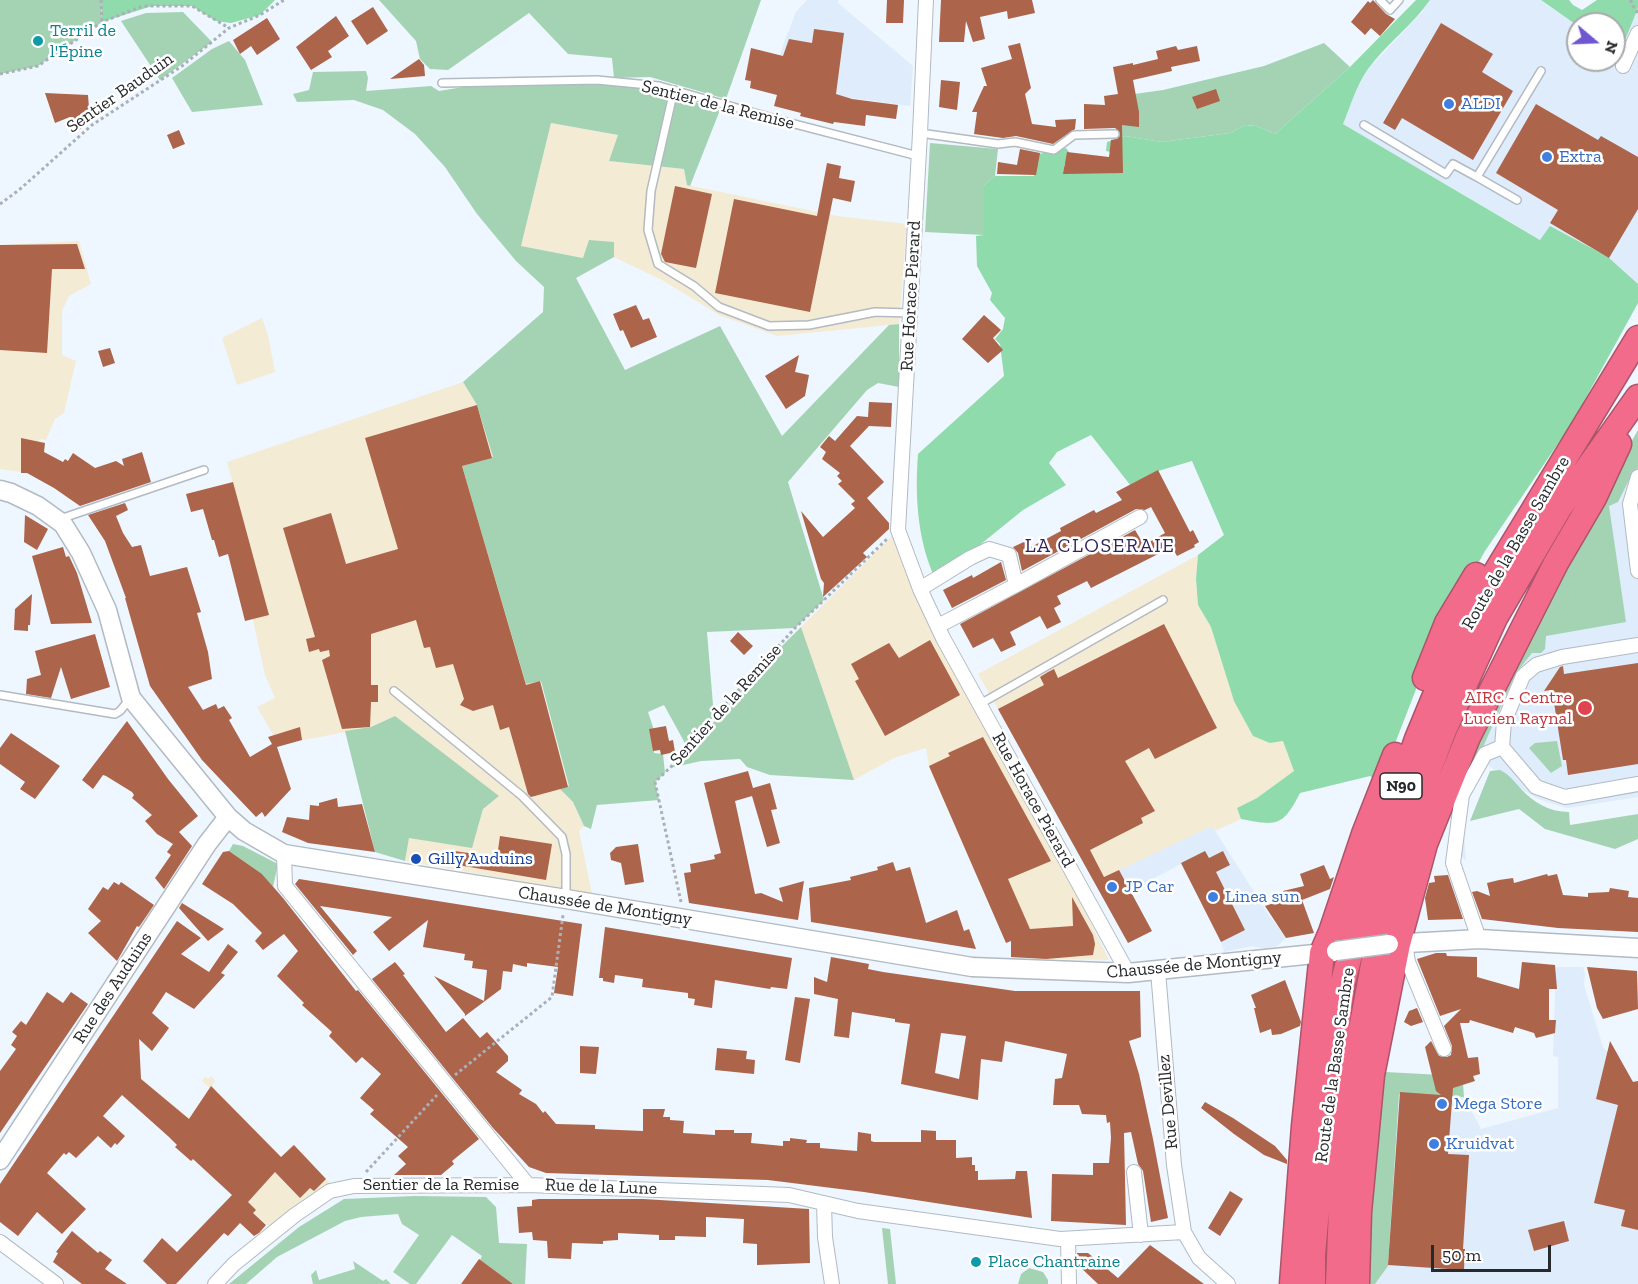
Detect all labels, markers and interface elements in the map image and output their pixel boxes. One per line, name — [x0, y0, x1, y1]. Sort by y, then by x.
north arrow — [1566, 12, 1626, 72]
place label: Terril de l'Épine — [50, 20, 116, 63]
marker: Terril de l'Épine — [31, 34, 45, 48]
text: N — [1601, 39, 1623, 56]
street label: Sentier Bauduin — [63, 48, 177, 138]
street label: Sentier de la Remise — [639, 76, 797, 134]
place label: ALDI — [1461, 93, 1501, 115]
marker: ALDI — [1442, 97, 1456, 111]
place label: Extra — [1559, 146, 1602, 168]
marker: Extra — [1540, 150, 1554, 164]
street label: Rue Horace Pierard — [896, 220, 926, 372]
street label: Route de la Basse Sambre — [1457, 452, 1575, 634]
district label: LA CLOSERAIE — [1025, 534, 1175, 558]
street label: Sentier de la Remise — [666, 640, 786, 770]
place label: AIRC - Centre Lucien Raynal — [1464, 687, 1572, 730]
marker: AIRC - Centre Lucien Raynal — [1576, 699, 1594, 717]
street label: Rue Horace Pierard — [987, 729, 1079, 871]
road number: N90 — [1380, 773, 1422, 799]
place label: Gilly Auduins — [428, 848, 533, 870]
marker: Gilly Auduins — [409, 852, 423, 866]
place label: JP Car — [1124, 876, 1175, 898]
marker: JP Car — [1105, 880, 1119, 894]
street label: Chaussée de Montigny — [517, 882, 693, 930]
place label: Linea sun — [1225, 886, 1300, 908]
marker: Linea sun — [1206, 890, 1220, 904]
street label: Rue des Auduins — [69, 928, 157, 1048]
street label: Chaussée de Montigny — [1106, 947, 1282, 983]
street label: Route de la Basse Sambre — [1311, 966, 1359, 1164]
street label: Rue Devillez — [1153, 1054, 1183, 1150]
place label: Mega Store — [1454, 1093, 1542, 1115]
marker: Mega Store — [1435, 1097, 1449, 1111]
place label: Kruidvat — [1446, 1133, 1514, 1155]
marker: Kruidvat — [1427, 1137, 1441, 1151]
street label: Sentier de la Remise — [363, 1174, 519, 1196]
street label: Rue de la Lune — [545, 1174, 657, 1200]
scale bar — [1434, 1233, 1554, 1271]
text: 50 m — [1442, 1244, 1481, 1266]
place label: Place Chantraine — [988, 1251, 1120, 1273]
marker: Place Chantraine — [969, 1255, 983, 1269]

